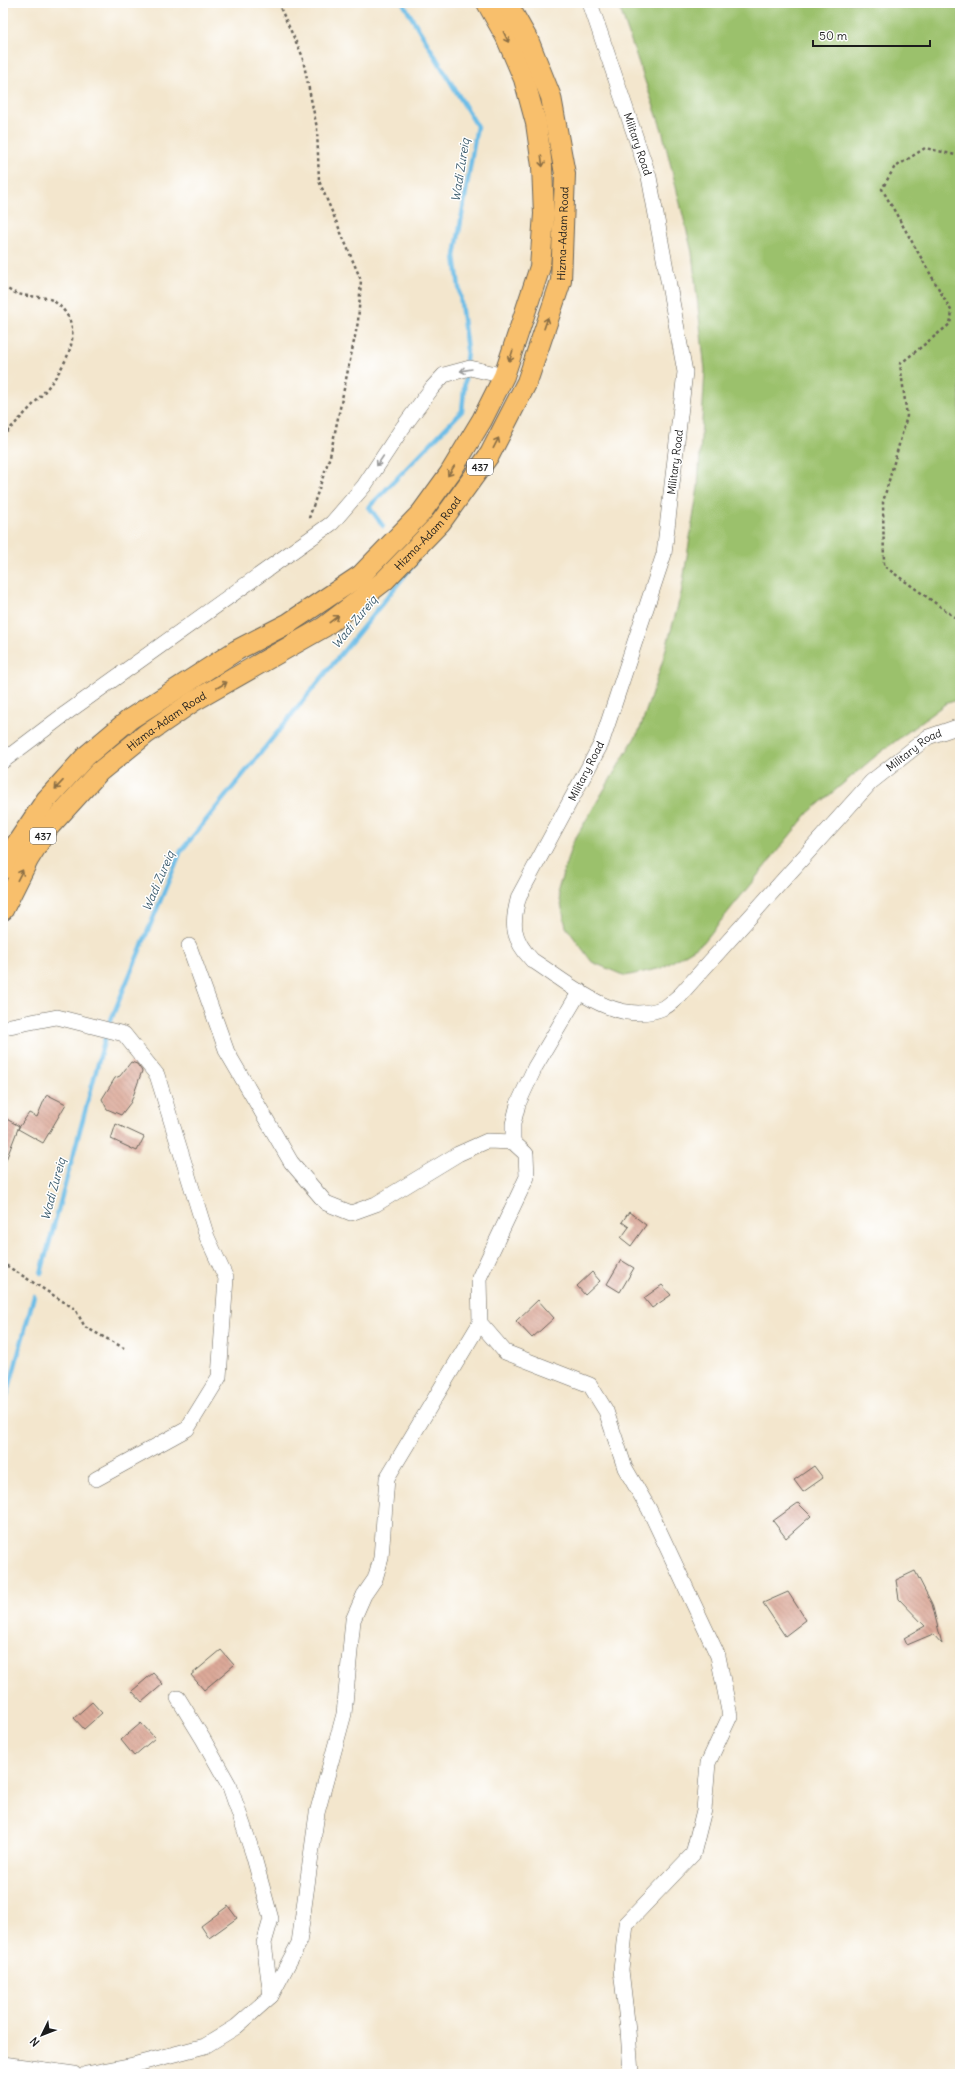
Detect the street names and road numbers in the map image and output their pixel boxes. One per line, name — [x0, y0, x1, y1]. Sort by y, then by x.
street label: Military Road — [621, 111, 655, 178]
street label: Hizma-Adam Road — [554, 186, 572, 281]
street label: Military Road — [664, 428, 686, 495]
road number: 437 — [467, 459, 493, 475]
street label: Hizma-Adam Road — [391, 493, 464, 573]
street label: Hizma-Adam Road — [124, 688, 209, 754]
street label: Military Road — [883, 726, 944, 774]
street label: Military Road — [565, 738, 607, 803]
road number: 437 — [30, 828, 56, 844]

